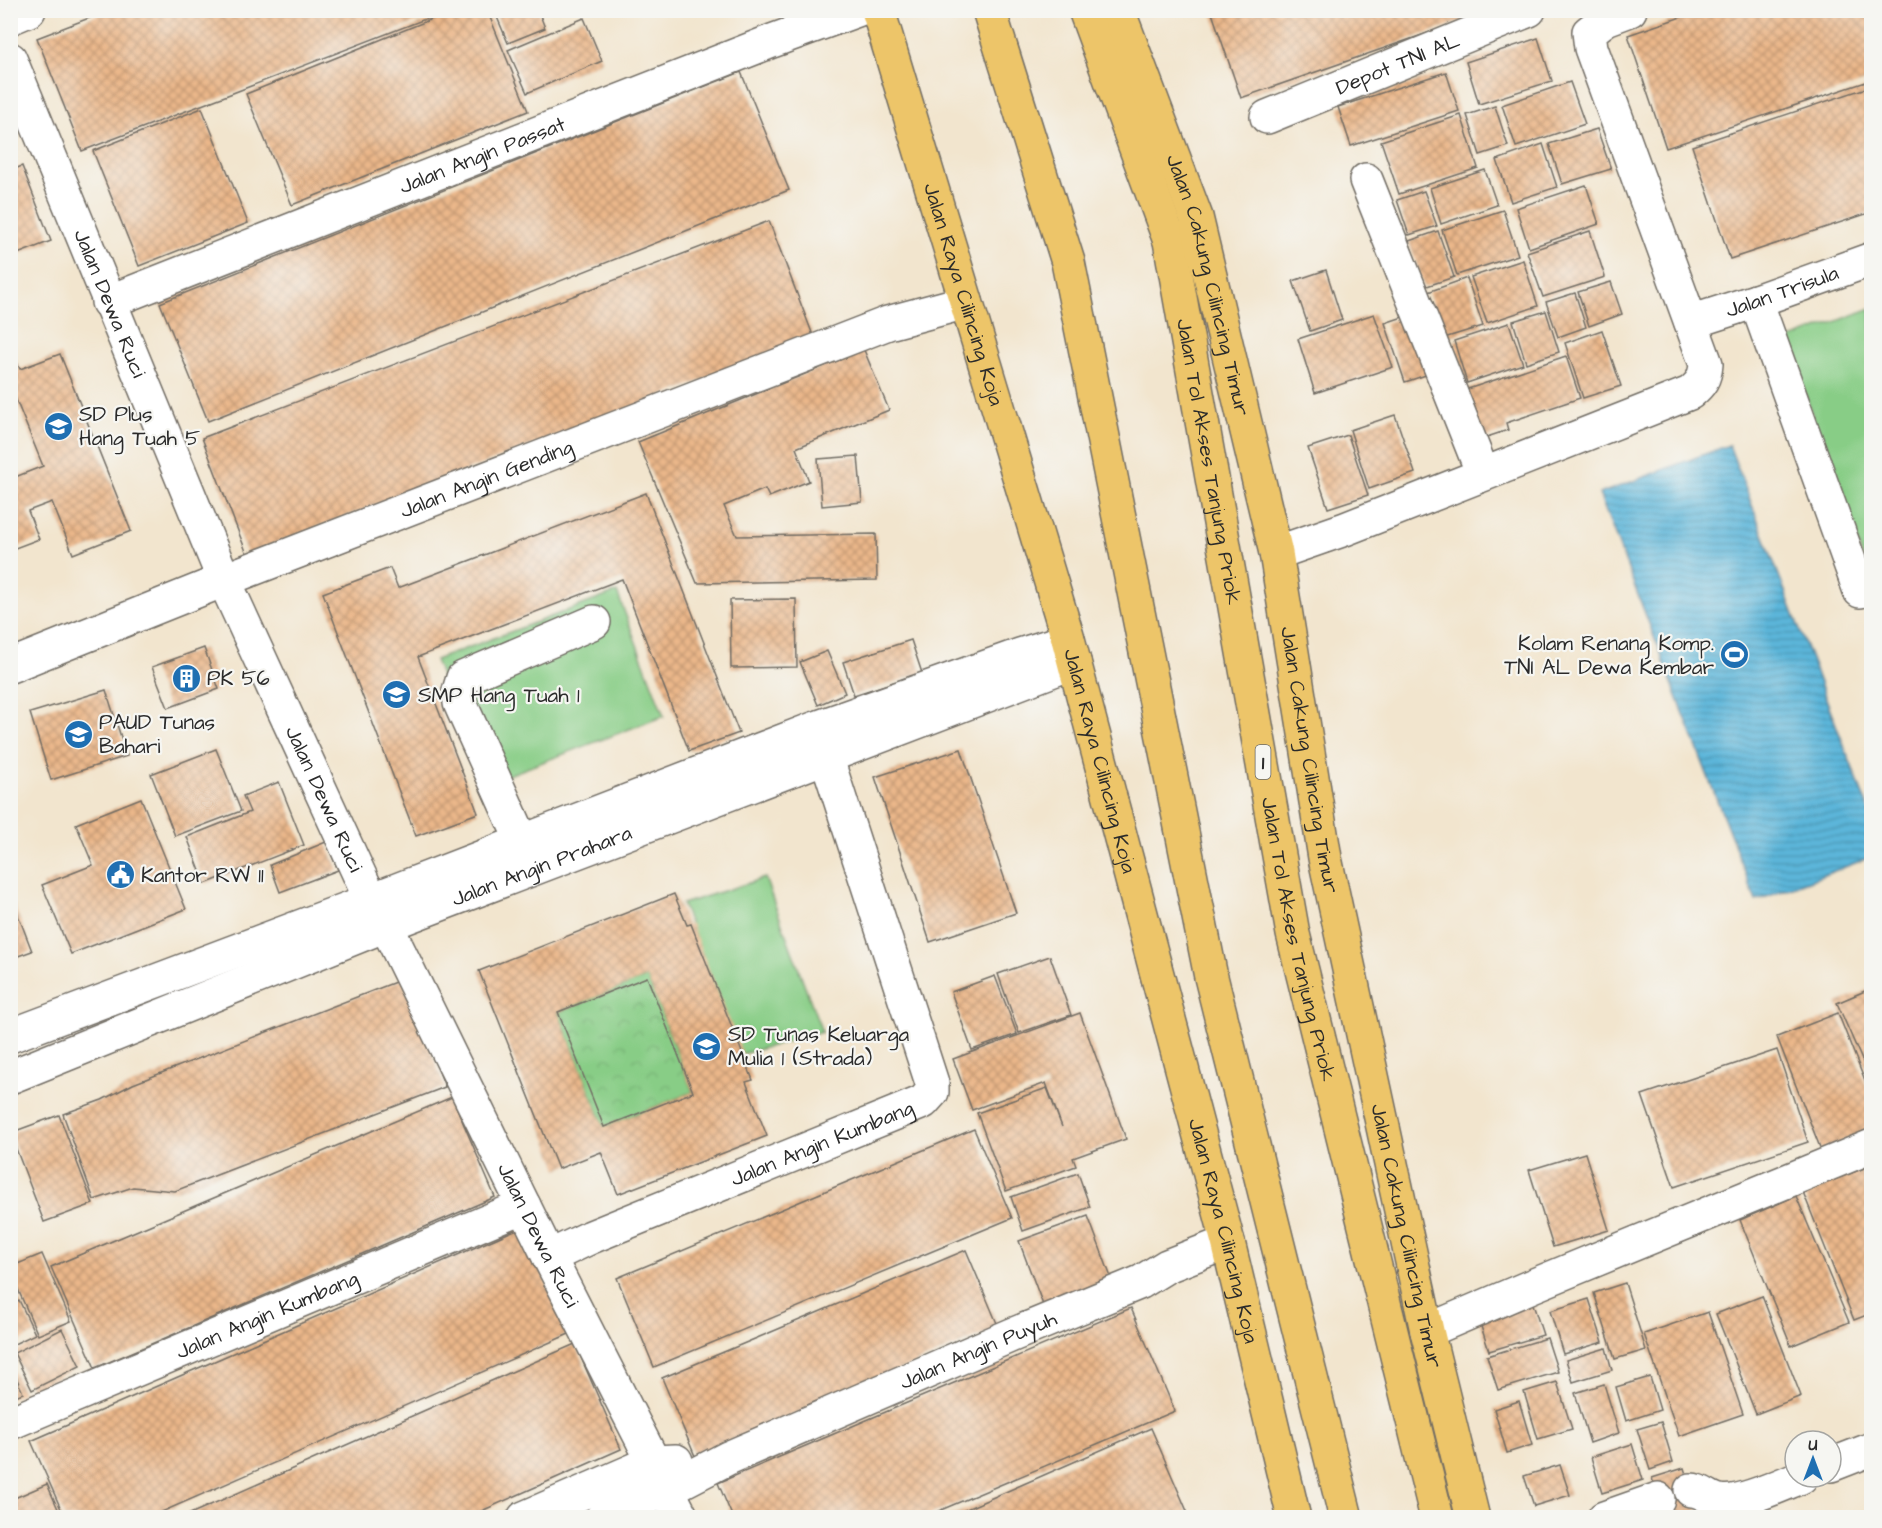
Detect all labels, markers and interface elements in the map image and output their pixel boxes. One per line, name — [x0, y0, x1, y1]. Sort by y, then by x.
street label: Depot TNI AL — [1331, 26, 1464, 102]
street label: Jalan Angin Passat — [395, 110, 570, 201]
street label: Jalan Cakung Cilincing Timur — [1159, 150, 1257, 419]
street label: Jalan Raya Cilincing Koja — [916, 180, 1011, 410]
street label: Jalan Dewa Ruci — [66, 225, 153, 382]
street label: Jalan Trisula — [1722, 258, 1843, 325]
street label: Jalan Tol Akses Tanjung Priok — [1169, 316, 1248, 607]
place label: SD Plus Hang Tuah 5 — [79, 400, 200, 455]
school or university icon: SD Plus Hang Tuah 5 — [42, 410, 74, 442]
street label: Jalan Angin Gending — [396, 432, 578, 526]
street label: Jalan Cakung Cilincing Timur — [1273, 624, 1346, 896]
place label: Kolam Renang Komp. TNI AL Dewa Kembar — [1504, 629, 1714, 682]
sports icon: Kolam Renang Komp. TNI AL Dewa Kembar — [1719, 639, 1751, 671]
street label: Jalan Raya Cilincing Koja — [1056, 645, 1144, 877]
building icon: PK 56 — [170, 662, 202, 694]
place label: PK 56 — [207, 664, 270, 693]
school or university icon: SMP Hang Tuah 1 — [381, 679, 413, 711]
place label: SMP Hang Tuah 1 — [418, 681, 580, 712]
place label: PAUD Tunas Bahari — [99, 708, 215, 761]
school or university icon: PAUD Tunas Bahari — [62, 718, 94, 750]
street label: Jalan Dewa Ruci — [278, 721, 370, 877]
road number: 1 — [1256, 745, 1270, 779]
street label: Jalan Tol Akses Tanjung Priok — [1254, 795, 1343, 1084]
street label: Jalan Angin Prahara — [447, 818, 636, 914]
public building icon: Kantor RW 11 — [104, 859, 136, 891]
place label: Kantor RW 11 — [141, 861, 264, 890]
place label: SD Tunas Keluarga Mulia 1 (Strada) — [728, 1020, 910, 1073]
school or university icon: SD Tunas Keluarga Mulia 1 (Strada) — [691, 1030, 723, 1062]
street label: Jalan Angin Kumbang — [726, 1093, 919, 1194]
street label: Jalan Cakung Cilincing Timur — [1363, 1101, 1450, 1371]
street label: Jalan Raya Cilincing Koja — [1181, 1115, 1266, 1347]
street label: Jalan Dewa Ruci — [490, 1158, 586, 1312]
street label: Jalan Angin Kumbang — [172, 1264, 364, 1366]
street label: Jalan Angin Puyuh — [895, 1304, 1062, 1397]
north arrow — [1783, 1429, 1843, 1489]
text: U — [1809, 1434, 1818, 1456]

